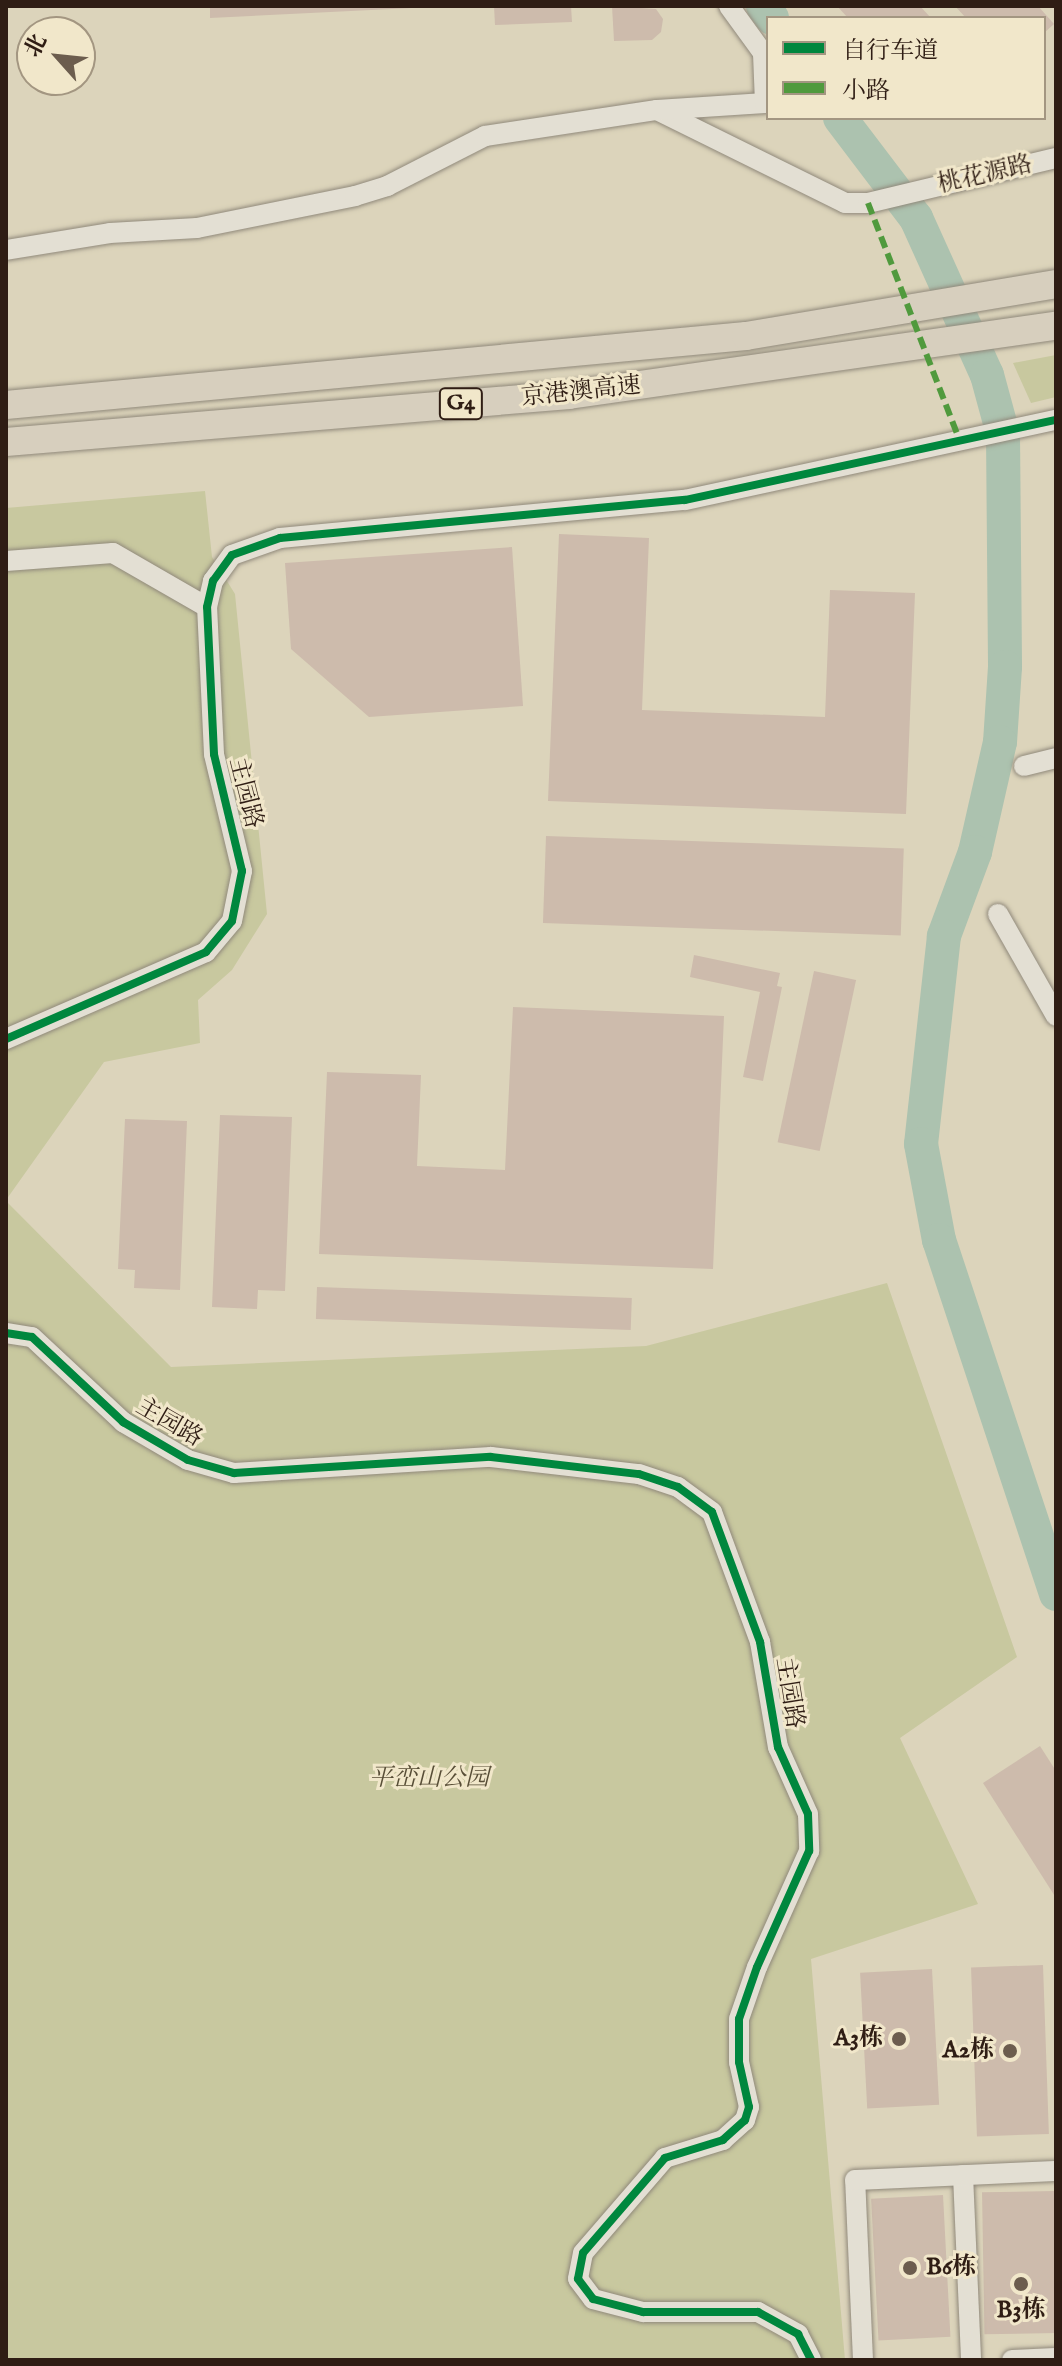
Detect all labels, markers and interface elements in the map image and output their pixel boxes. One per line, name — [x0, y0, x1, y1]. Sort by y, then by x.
north arrow — [16, 16, 96, 96]
legend — [766, 16, 1046, 120]
text: 北 — [19, 30, 54, 62]
text: 自行车道 — [842, 36, 938, 67]
text: 小路 — [842, 76, 890, 107]
street label: 桃花源路 — [935, 150, 1035, 200]
street label: 京港澳高速 — [520, 371, 642, 413]
road number: G4 — [437, 386, 485, 422]
street label: 主园路 — [222, 755, 268, 831]
street label: 主园路 — [131, 1393, 207, 1453]
street label: 主园路 — [769, 1655, 809, 1731]
park label: 平峦山公园 — [369, 1765, 489, 1793]
place label: A3栋 — [834, 2025, 883, 2053]
marker: A3栋 — [890, 2030, 908, 2048]
place label: A2栋 — [943, 2037, 994, 2065]
marker: A2栋 — [1001, 2042, 1019, 2060]
place label: B6栋 — [926, 2254, 976, 2282]
marker: B6栋 — [901, 2259, 919, 2277]
marker: B3栋 — [1012, 2275, 1030, 2293]
place label: B3栋 — [997, 2297, 1045, 2325]

